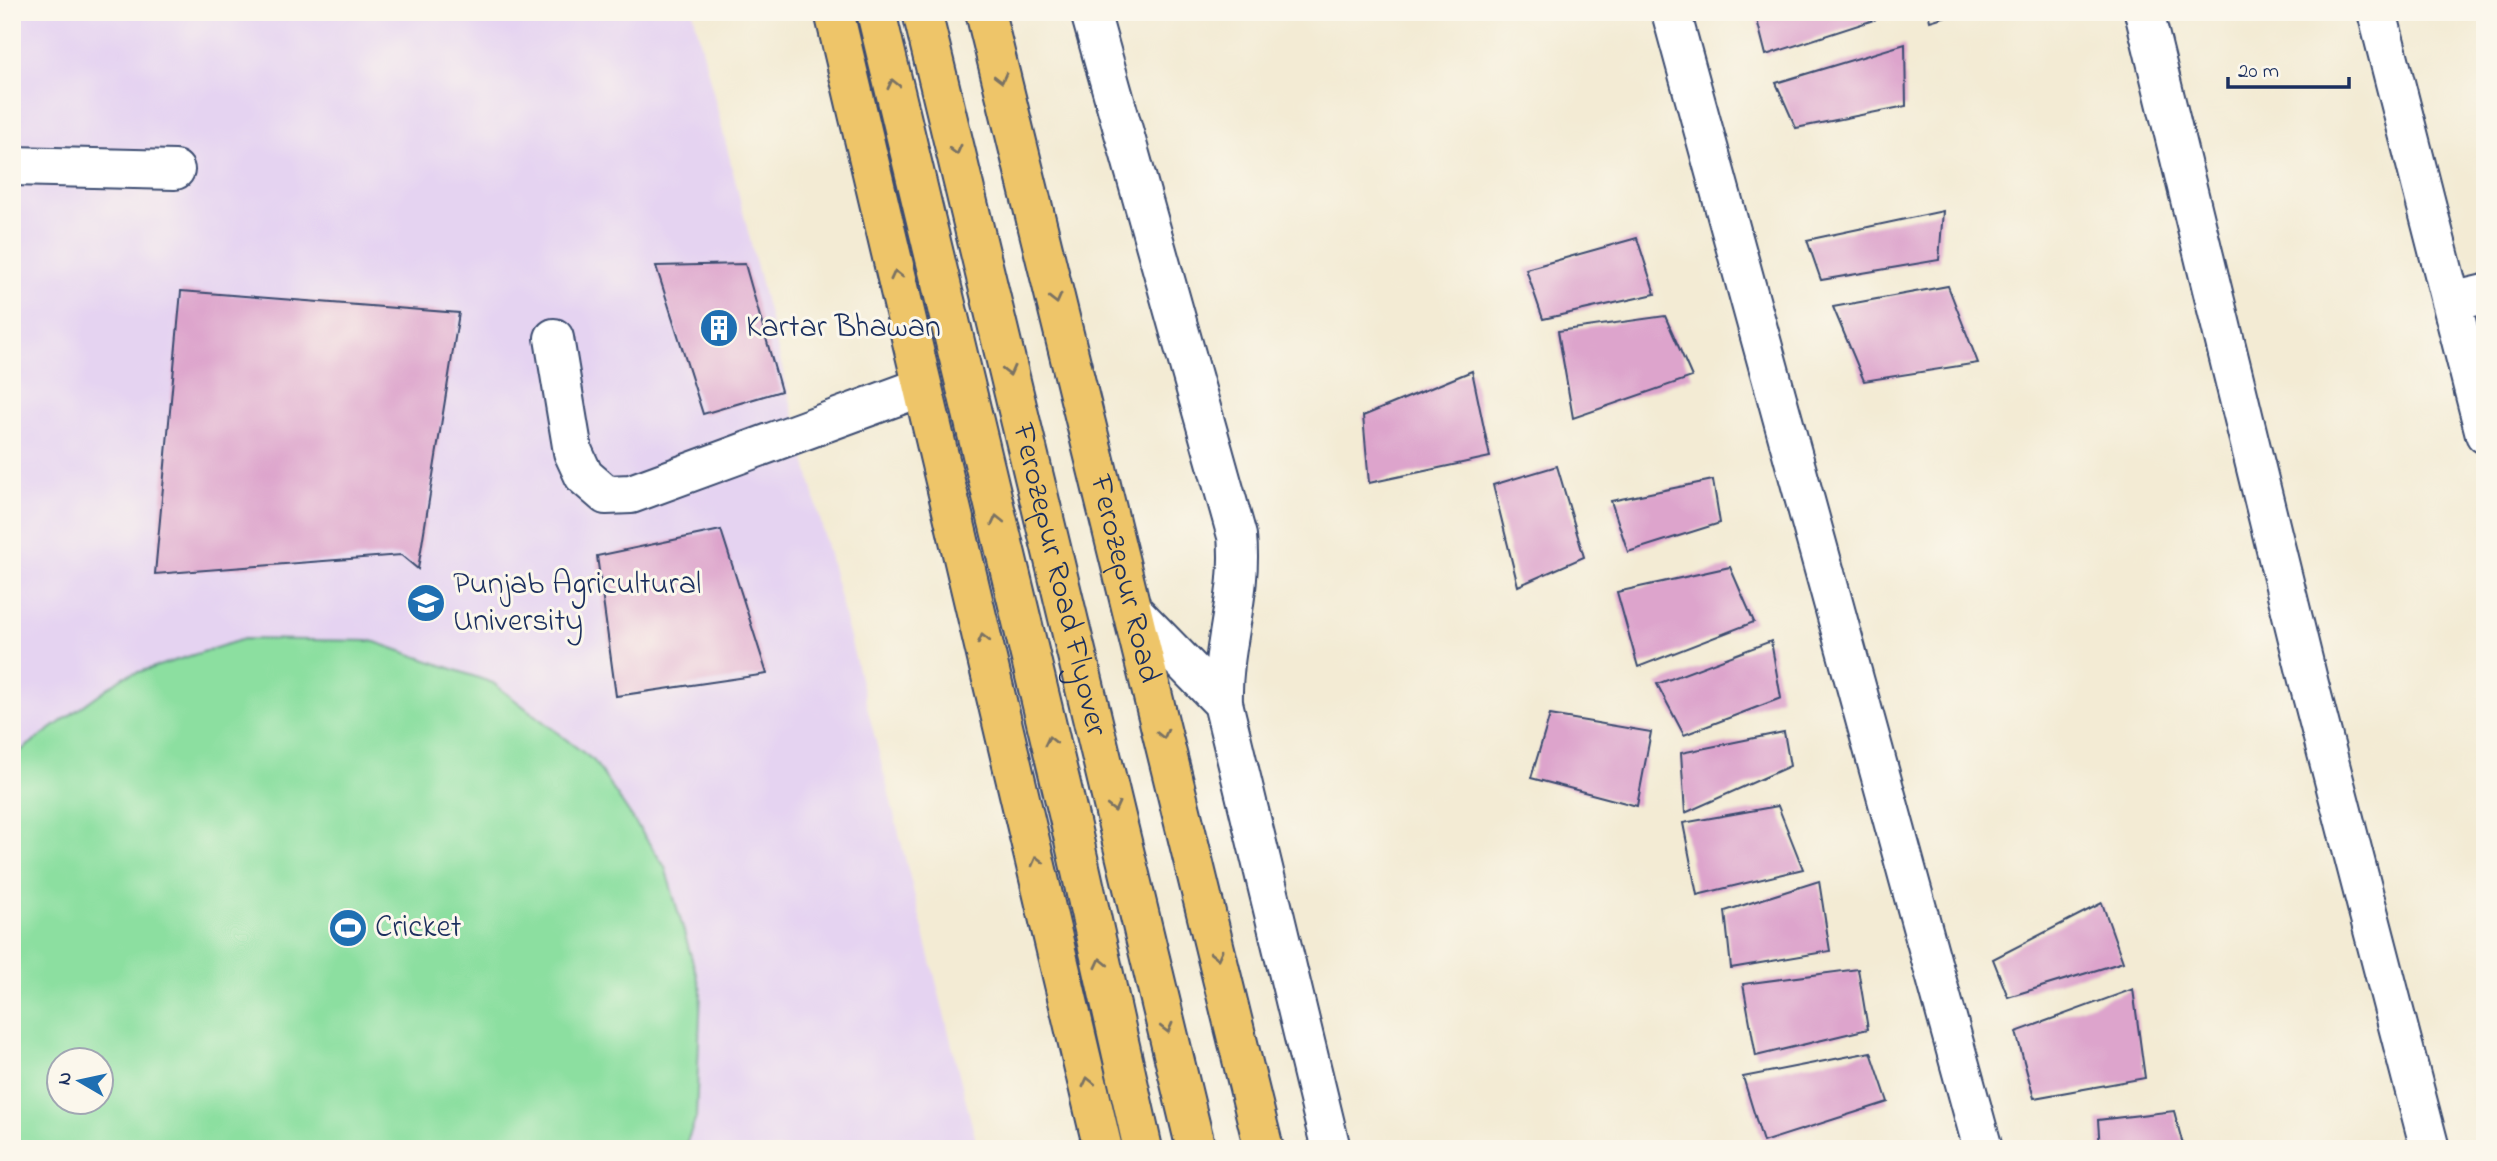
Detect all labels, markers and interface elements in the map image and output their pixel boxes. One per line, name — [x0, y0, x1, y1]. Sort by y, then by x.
scale bar — [2228, 46, 2348, 90]
text: 20 m — [2238, 57, 2279, 87]
one-way arrow — [993, 72, 1007, 84]
one-way arrow — [887, 78, 901, 90]
one-way arrow — [947, 144, 962, 156]
one-way arrow — [890, 269, 904, 281]
one-way arrow — [1048, 293, 1062, 305]
place label: Kartar Bhawan — [746, 305, 941, 352]
building icon: Kartar Bhawan — [698, 307, 740, 349]
one-way arrow — [1001, 365, 1015, 377]
street label: Ferozepur Road Flyover — [998, 418, 1119, 741]
street label: Ferozepur Road — [1076, 469, 1172, 688]
one-way arrow — [991, 514, 1005, 526]
place label: Punjab Agricultural University — [453, 562, 701, 646]
school or university icon: Punjab Agricultural University — [405, 582, 447, 624]
one-way arrow — [977, 633, 991, 645]
one-way arrow — [1155, 728, 1169, 740]
one-way arrow — [1044, 735, 1058, 747]
one-way arrow — [1105, 801, 1120, 813]
one-way arrow — [1030, 855, 1045, 867]
place label: Cricket — [375, 905, 462, 952]
sports icon: Cricket — [327, 907, 369, 949]
one-way arrow — [1209, 949, 1223, 961]
one-way arrow — [1095, 957, 1109, 969]
one-way arrow — [1159, 1022, 1173, 1034]
north arrow — [46, 1046, 116, 1116]
text: N — [51, 1070, 80, 1087]
one-way arrow — [1081, 1076, 1096, 1088]

